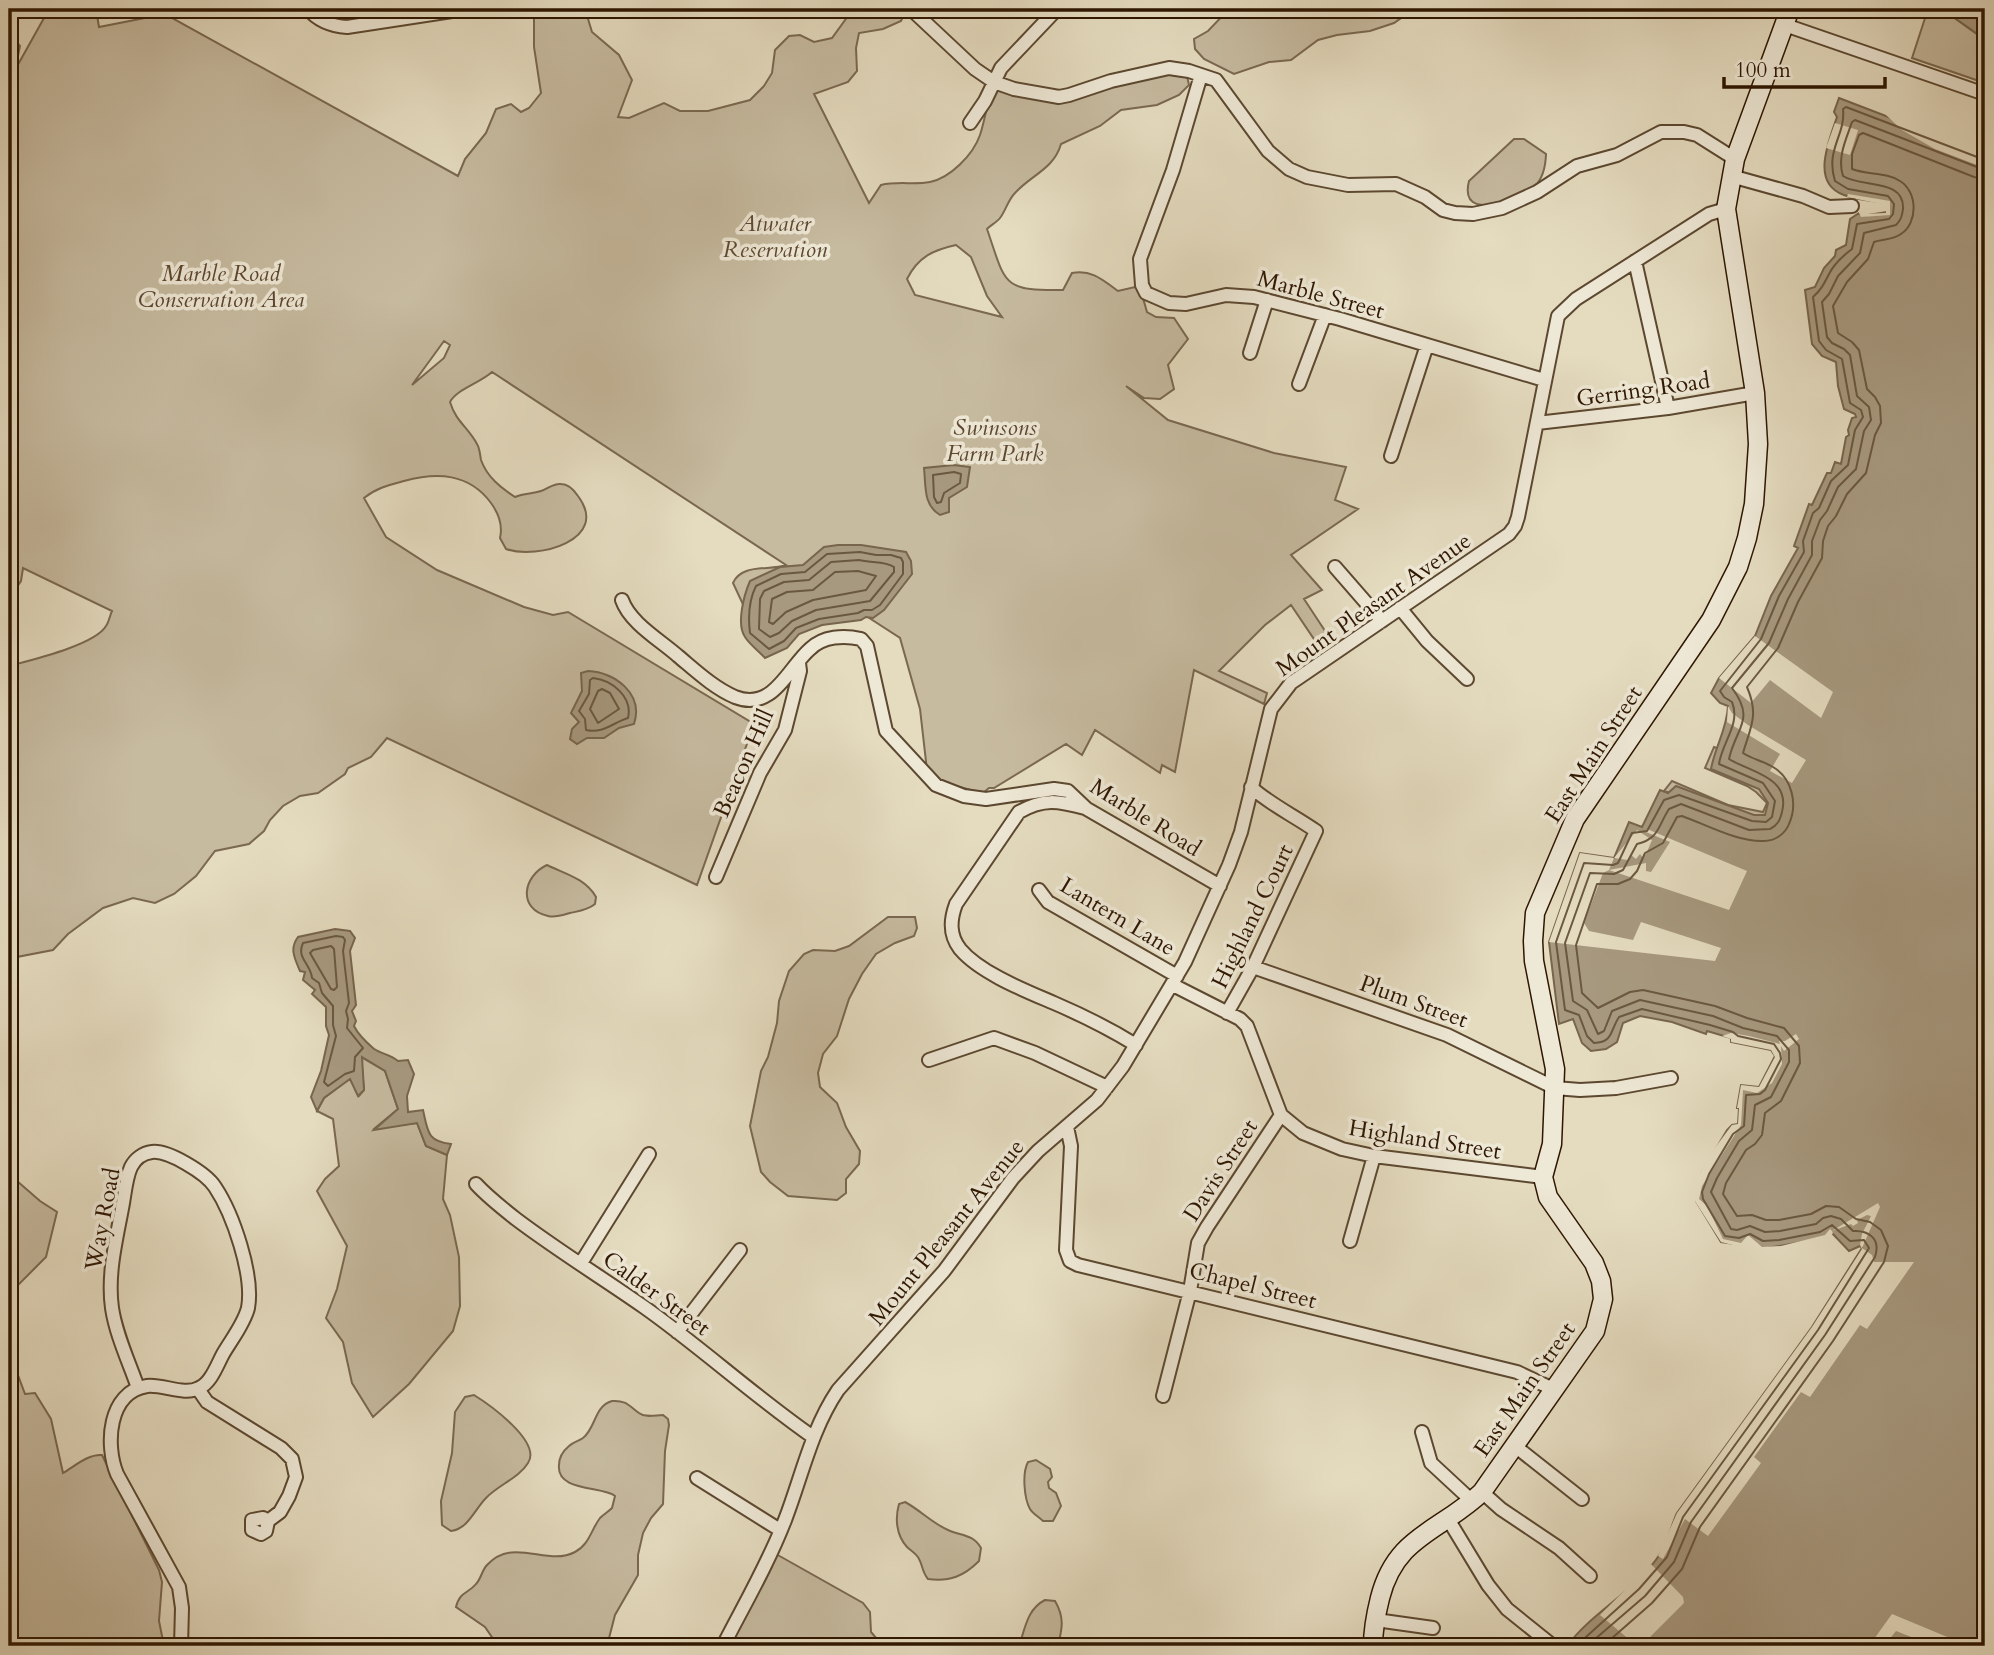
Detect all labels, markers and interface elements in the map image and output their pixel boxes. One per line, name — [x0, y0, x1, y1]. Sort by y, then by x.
scale bar — [1724, 46, 1885, 90]
text: 100 m — [1735, 56, 1791, 85]
park label: Atwater Reservation — [723, 208, 828, 265]
park label: Marble Road Conservation Area — [138, 258, 304, 315]
street label: Marble Street — [1254, 263, 1388, 326]
street label: Gerring Road — [1574, 365, 1713, 414]
park label: Swinsons Farm Park — [947, 412, 1044, 469]
street label: Mount Pleasant Avenue — [1269, 525, 1477, 684]
street label: East Main Street — [1537, 680, 1649, 829]
street label: Beacon Hill — [706, 704, 781, 822]
street label: Marble Road — [1084, 771, 1208, 864]
street label: Highland Court — [1204, 839, 1301, 993]
street label: Lantern Lane — [1054, 870, 1181, 963]
street label: Plum Street — [1355, 968, 1472, 1035]
street label: Highland Street — [1347, 1112, 1503, 1167]
street label: Davis Street — [1176, 1113, 1265, 1227]
street label: Mount Pleasant Avenue — [861, 1132, 1031, 1332]
street label: Way Road — [77, 1164, 128, 1274]
street label: Calder Street — [597, 1244, 717, 1343]
street label: Chapel Street — [1186, 1255, 1320, 1316]
street label: East Main Street — [1466, 1316, 1582, 1463]

